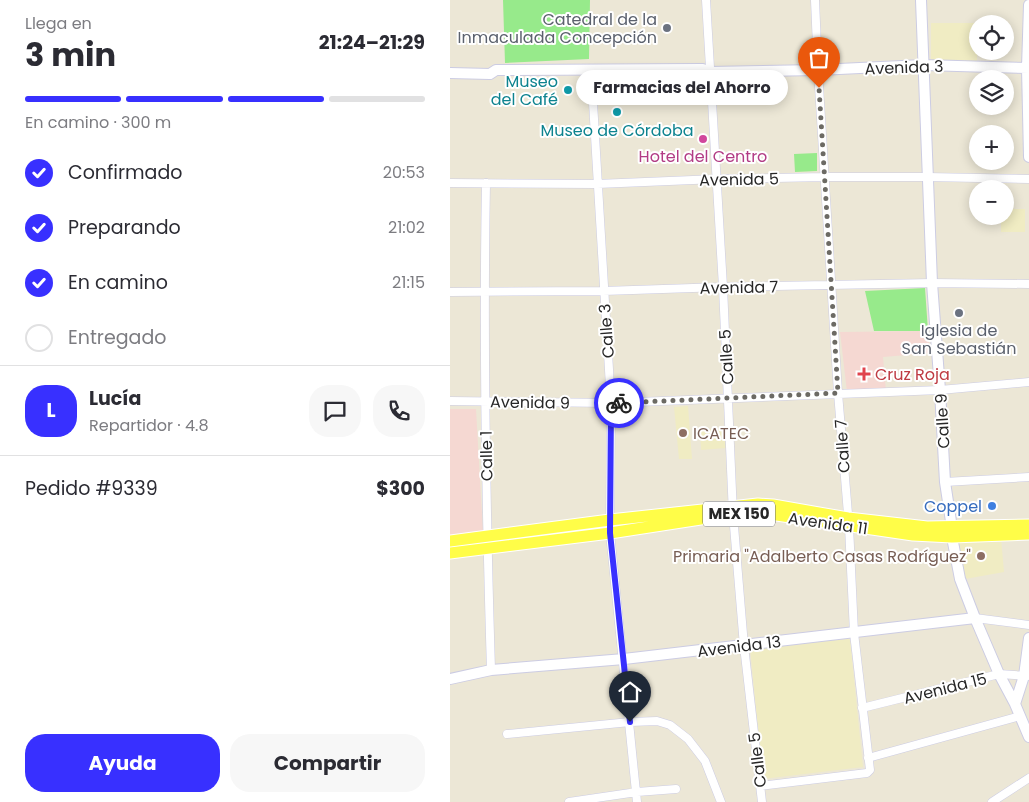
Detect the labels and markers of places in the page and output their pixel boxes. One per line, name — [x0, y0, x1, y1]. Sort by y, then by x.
place label: Catedral de la Inmaculada Concepción — [458, 8, 657, 49]
marker: Catedral de la Inmaculada Concepción — [661, 22, 673, 34]
pin — [798, 37, 840, 88]
place label: Museo del Café — [491, 70, 558, 111]
callout: Farmacias del Ahorro — [576, 70, 789, 106]
marker: Museo del Café — [562, 84, 574, 96]
marker: Museo de Córdoba — [611, 106, 623, 118]
place label: Museo de Córdoba — [540, 119, 694, 142]
marker: Hotel del Centro — [697, 133, 709, 145]
place label: Hotel del Centro — [639, 145, 767, 168]
marker: Iglesia de San Sebastián — [953, 307, 965, 319]
place label: Iglesia de San Sebastián — [902, 319, 1016, 360]
place label: Cruz Roja — [875, 363, 950, 386]
marker: Cruz Roja — [857, 367, 871, 381]
place label: ICATEC — [693, 422, 749, 445]
marker: ICATEC — [677, 427, 689, 439]
place label: Coppel — [924, 495, 982, 518]
marker: Coppel — [986, 500, 998, 512]
place label: Primaria "Adalberto Casas Rodríguez" — [673, 545, 971, 568]
marker: Primaria "Adalberto Casas Rodríguez" — [975, 550, 987, 562]
pin — [609, 671, 651, 722]

